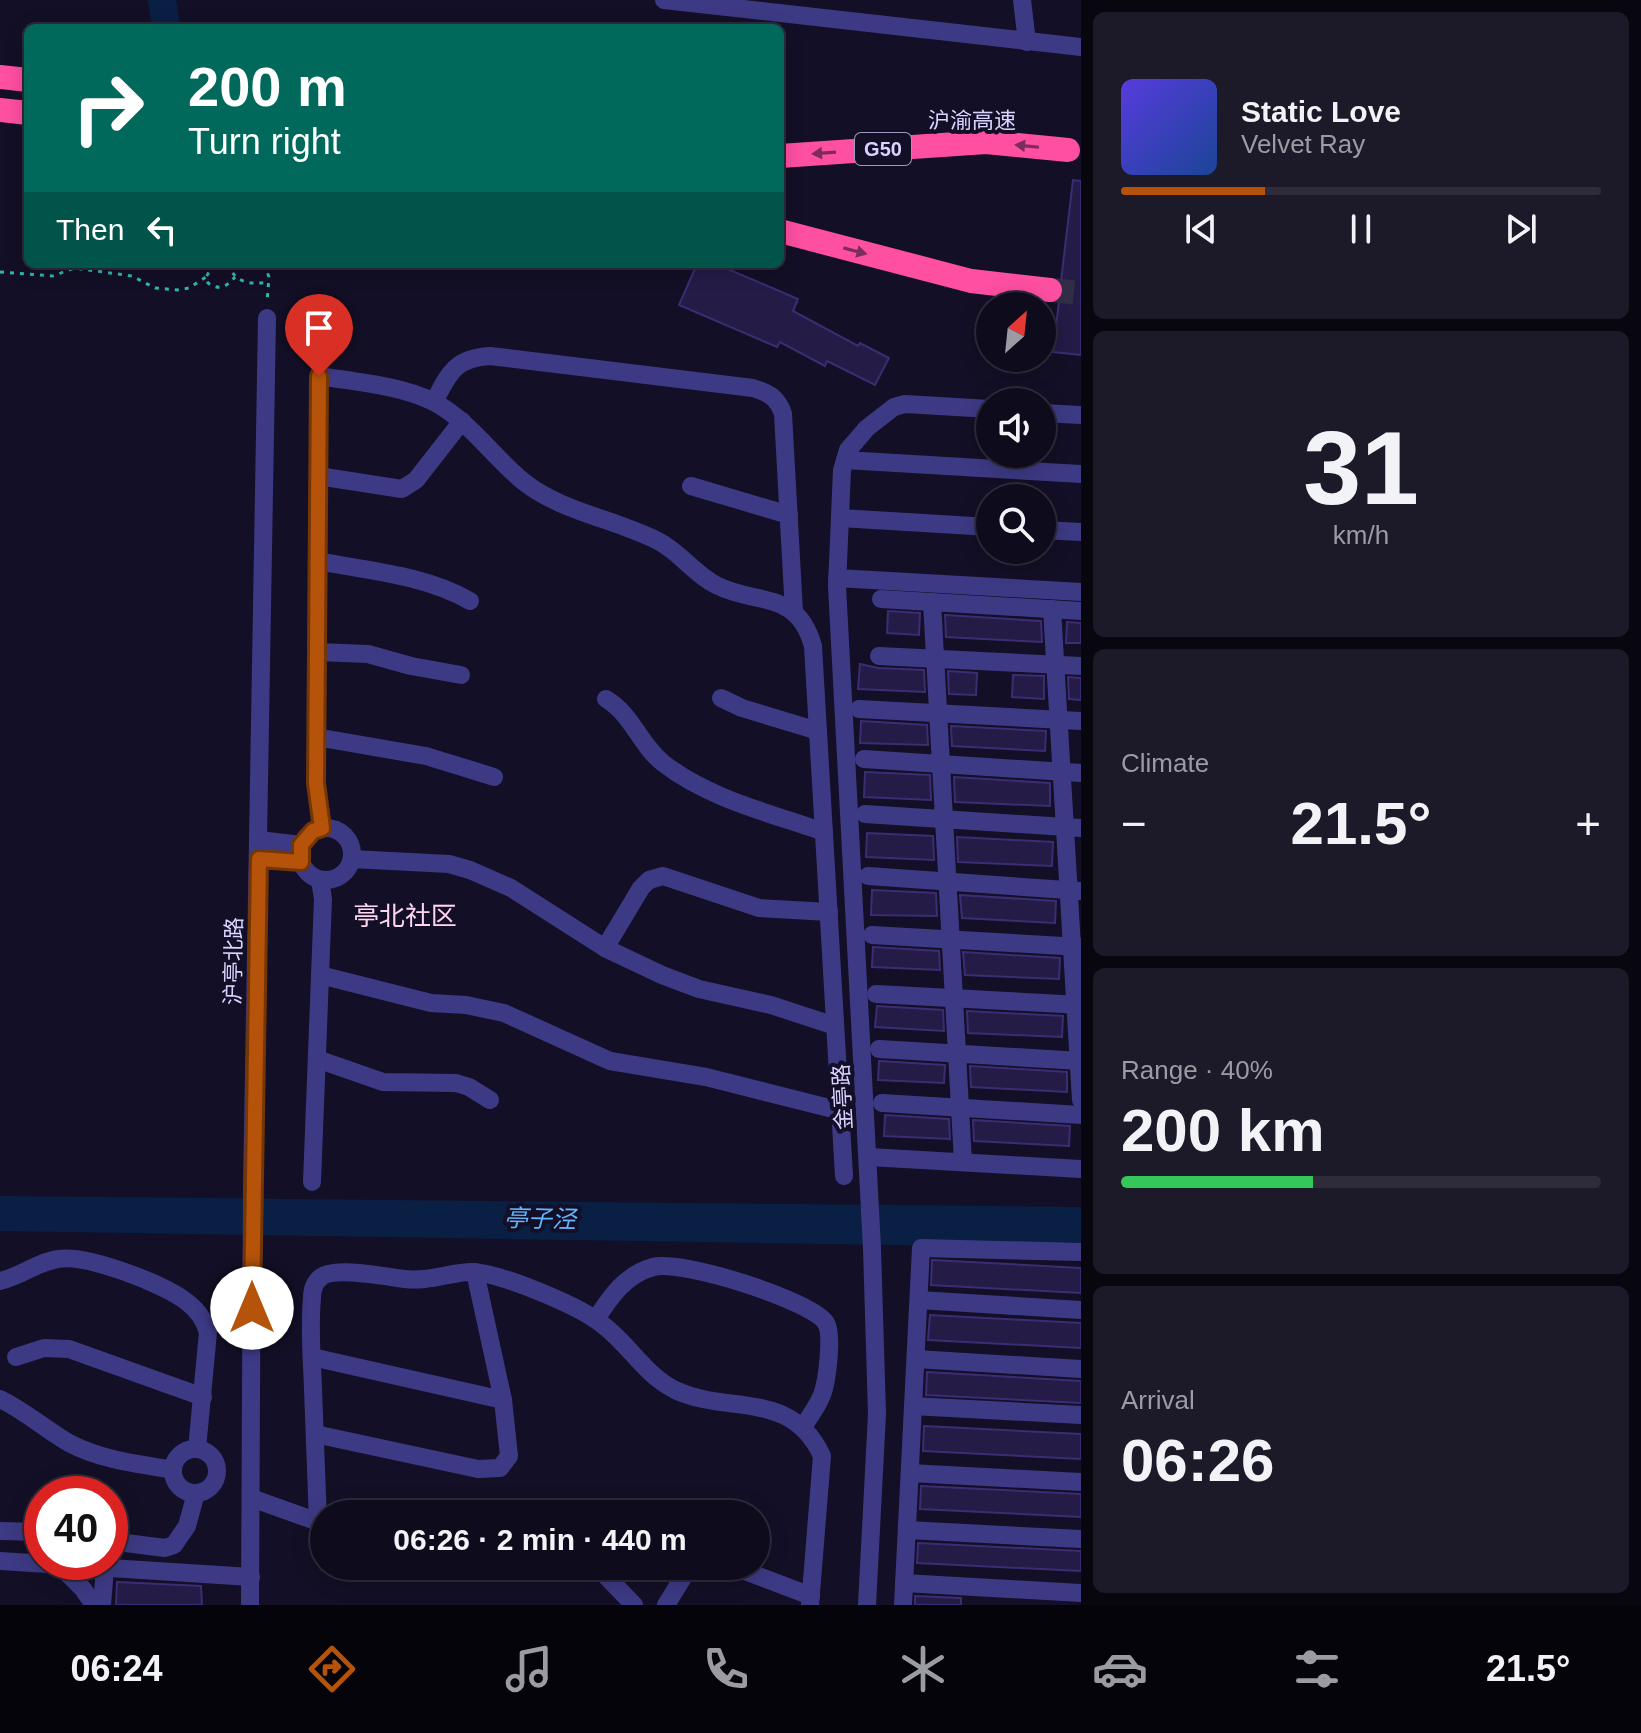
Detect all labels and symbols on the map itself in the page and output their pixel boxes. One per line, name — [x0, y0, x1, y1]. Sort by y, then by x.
street label: 沪渝高速 — [928, 108, 1016, 133]
road number: G50 — [855, 133, 911, 165]
one-way arrow — [1014, 140, 1039, 153]
one-way arrow — [811, 147, 836, 160]
one-way arrow — [843, 246, 868, 258]
north arrow — [976, 292, 1056, 372]
pin — [285, 294, 353, 376]
district label: 亭北社区 — [353, 901, 457, 931]
street label: 沪亭北路 — [220, 917, 247, 1005]
street label: 金亭路 — [828, 1063, 857, 1131]
water label: 亭子泾 — [504, 1204, 578, 1233]
position arrow — [210, 1266, 294, 1350]
speed limit sign: 40 — [24, 1476, 128, 1580]

